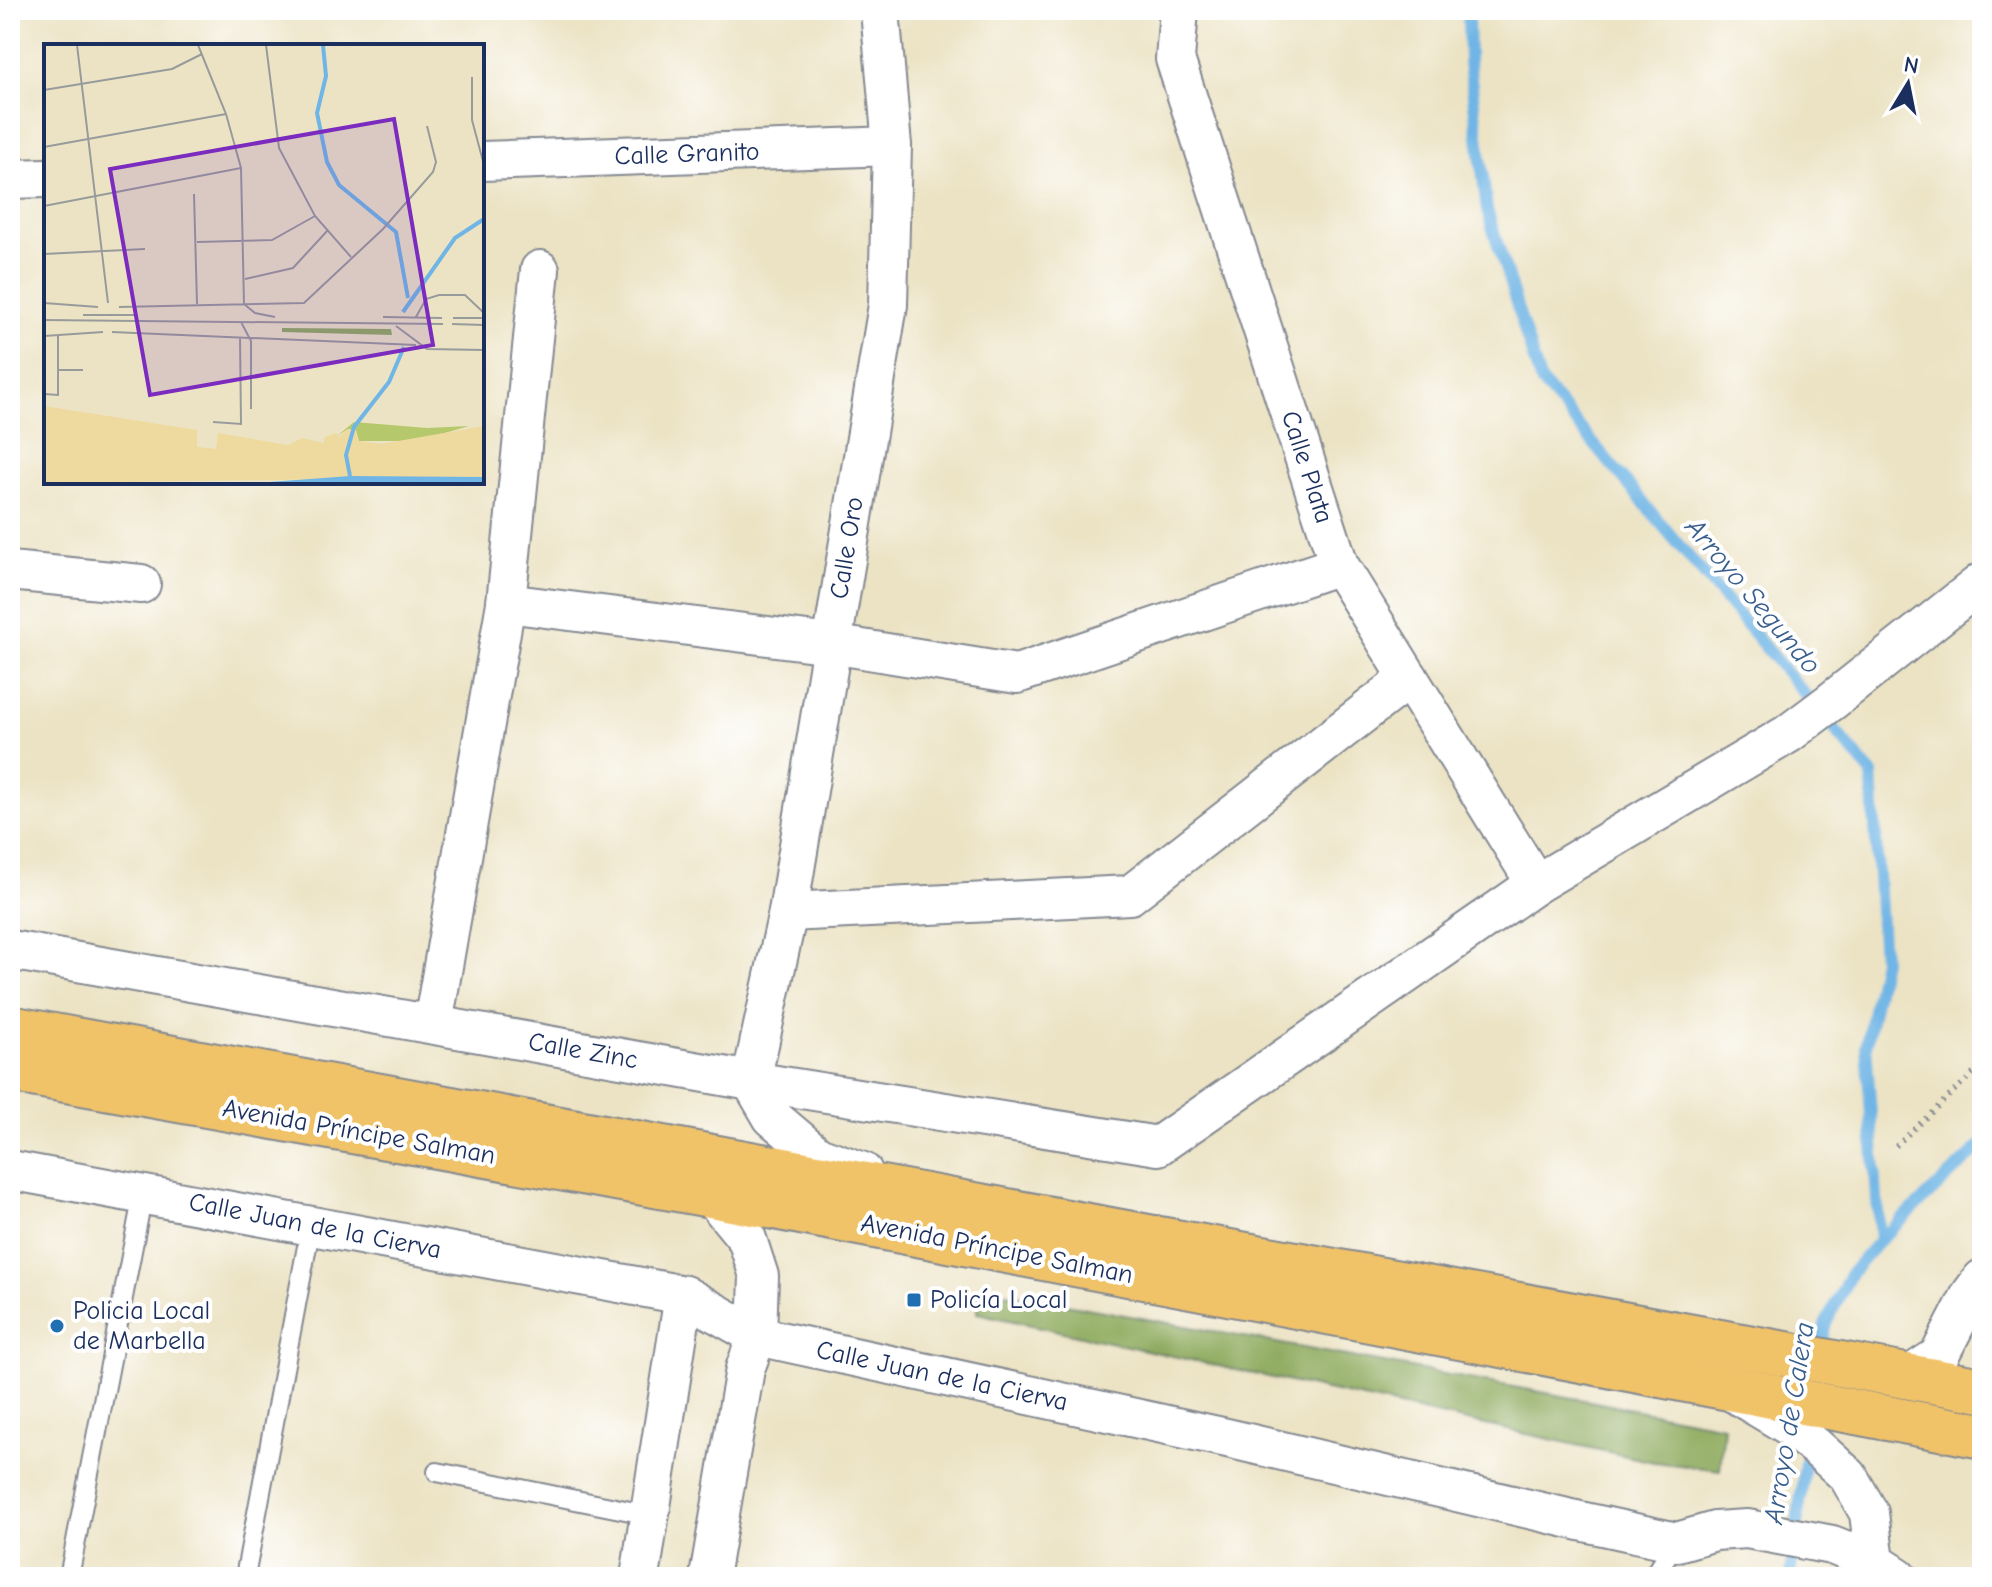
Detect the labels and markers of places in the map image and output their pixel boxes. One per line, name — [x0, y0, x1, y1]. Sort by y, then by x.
place label: Policía Local — [930, 1285, 1067, 1315]
marker: Policía Local — [905, 1291, 923, 1309]
place label: Policia Local de Marbella — [73, 1296, 210, 1356]
marker: Policia Local de Marbella — [48, 1317, 66, 1335]

